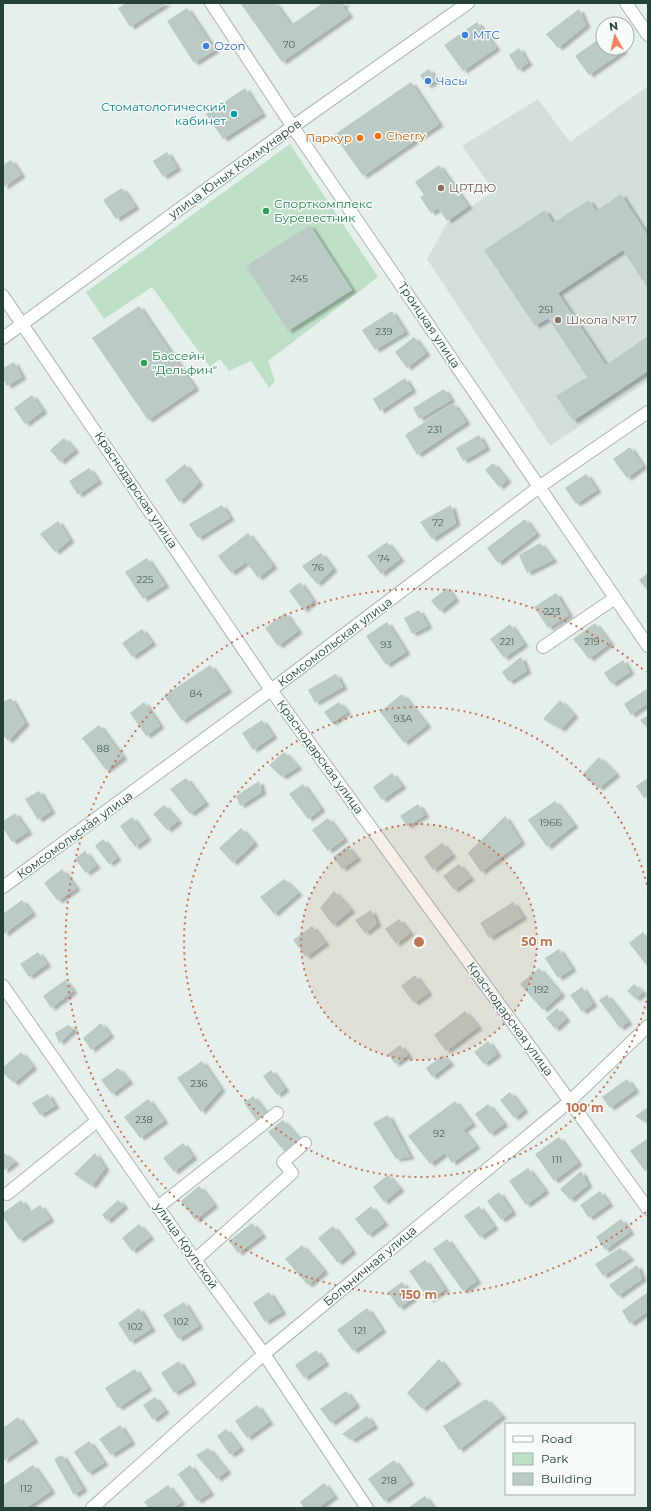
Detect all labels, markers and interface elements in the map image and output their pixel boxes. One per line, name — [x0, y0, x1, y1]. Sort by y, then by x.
north arrow — [595, 16, 635, 56]
text: N — [608, 19, 619, 34]
place label: МТС — [473, 27, 500, 42]
marker: МТС — [460, 30, 470, 40]
place label: Ozon — [214, 38, 246, 53]
house number: 70 — [283, 38, 296, 51]
marker: Ozon — [201, 41, 211, 51]
place label: Часы — [436, 73, 468, 88]
marker: Часы — [423, 76, 433, 86]
place label: Стоматологический кабинет — [101, 99, 226, 128]
marker: Стоматологический кабинет — [229, 109, 239, 119]
street label: улица Юных Коммунаров — [165, 115, 304, 222]
place label: Cherry — [386, 128, 426, 143]
place label: Паркур — [305, 130, 352, 145]
marker: Cherry — [373, 131, 383, 141]
marker: Паркур — [355, 133, 365, 143]
place label: ЦРТДЮ — [449, 180, 496, 195]
marker: ЦРТДЮ — [436, 183, 446, 193]
place label: Cпорткомплекс Буревестник — [274, 196, 373, 225]
marker: Cпорткомплекс Буревестник — [261, 206, 271, 216]
house number: 245 — [290, 272, 308, 285]
street label: Троицкая улица — [395, 279, 464, 371]
house number: 251 — [539, 303, 553, 316]
place label: Школа №17 — [566, 312, 637, 327]
marker: Школа №17 — [553, 315, 563, 325]
house number: 239 — [375, 325, 393, 338]
place label: Бассейн "Дельфин" — [152, 348, 217, 377]
marker: Бассейн "Дельфин" — [139, 358, 149, 368]
house number: 231 — [428, 423, 442, 436]
street label: Краснодарская улица — [92, 429, 181, 551]
house number: 72 — [432, 516, 444, 529]
house number: 74 — [378, 552, 390, 565]
house number: 76 — [312, 561, 324, 574]
house number: 225 — [136, 573, 154, 586]
street label: Комсомольская улица — [275, 594, 395, 690]
house number: 223 — [544, 605, 561, 618]
house number: 221 — [500, 635, 514, 648]
house number: 219 — [584, 635, 600, 648]
house number: 93 — [380, 638, 392, 651]
house number: 84 — [190, 687, 203, 700]
street label: Краснодарская улица — [274, 697, 367, 817]
house number: 93А — [393, 712, 413, 725]
house number: 88 — [97, 742, 109, 755]
street label: Комсомольская улица — [14, 788, 135, 882]
house number: 196Б — [539, 816, 563, 829]
text: 50 m — [521, 934, 553, 949]
centre of rings — [412, 935, 426, 949]
street label: Краснодарская улица — [464, 959, 557, 1079]
house number: 192 — [533, 983, 549, 996]
house number: 236 — [190, 1077, 208, 1090]
text: 100 m — [567, 1100, 603, 1115]
house number: 238 — [135, 1113, 153, 1126]
house number: 92 — [433, 1127, 445, 1140]
house number: 111 — [552, 1153, 562, 1166]
street label: улица Крупской — [151, 1199, 222, 1291]
street label: Больничная улица — [320, 1222, 419, 1309]
text: 150 m — [401, 1287, 437, 1302]
house number: 102 — [173, 1315, 189, 1328]
house number: 102 — [127, 1320, 143, 1333]
house number: 121 — [354, 1324, 366, 1337]
legend — [505, 1423, 635, 1495]
text: Road — [541, 1431, 572, 1446]
text: Park — [541, 1451, 569, 1466]
text: Building — [541, 1471, 592, 1486]
house number: 218 — [381, 1474, 397, 1487]
house number: 112 — [20, 1482, 33, 1495]

